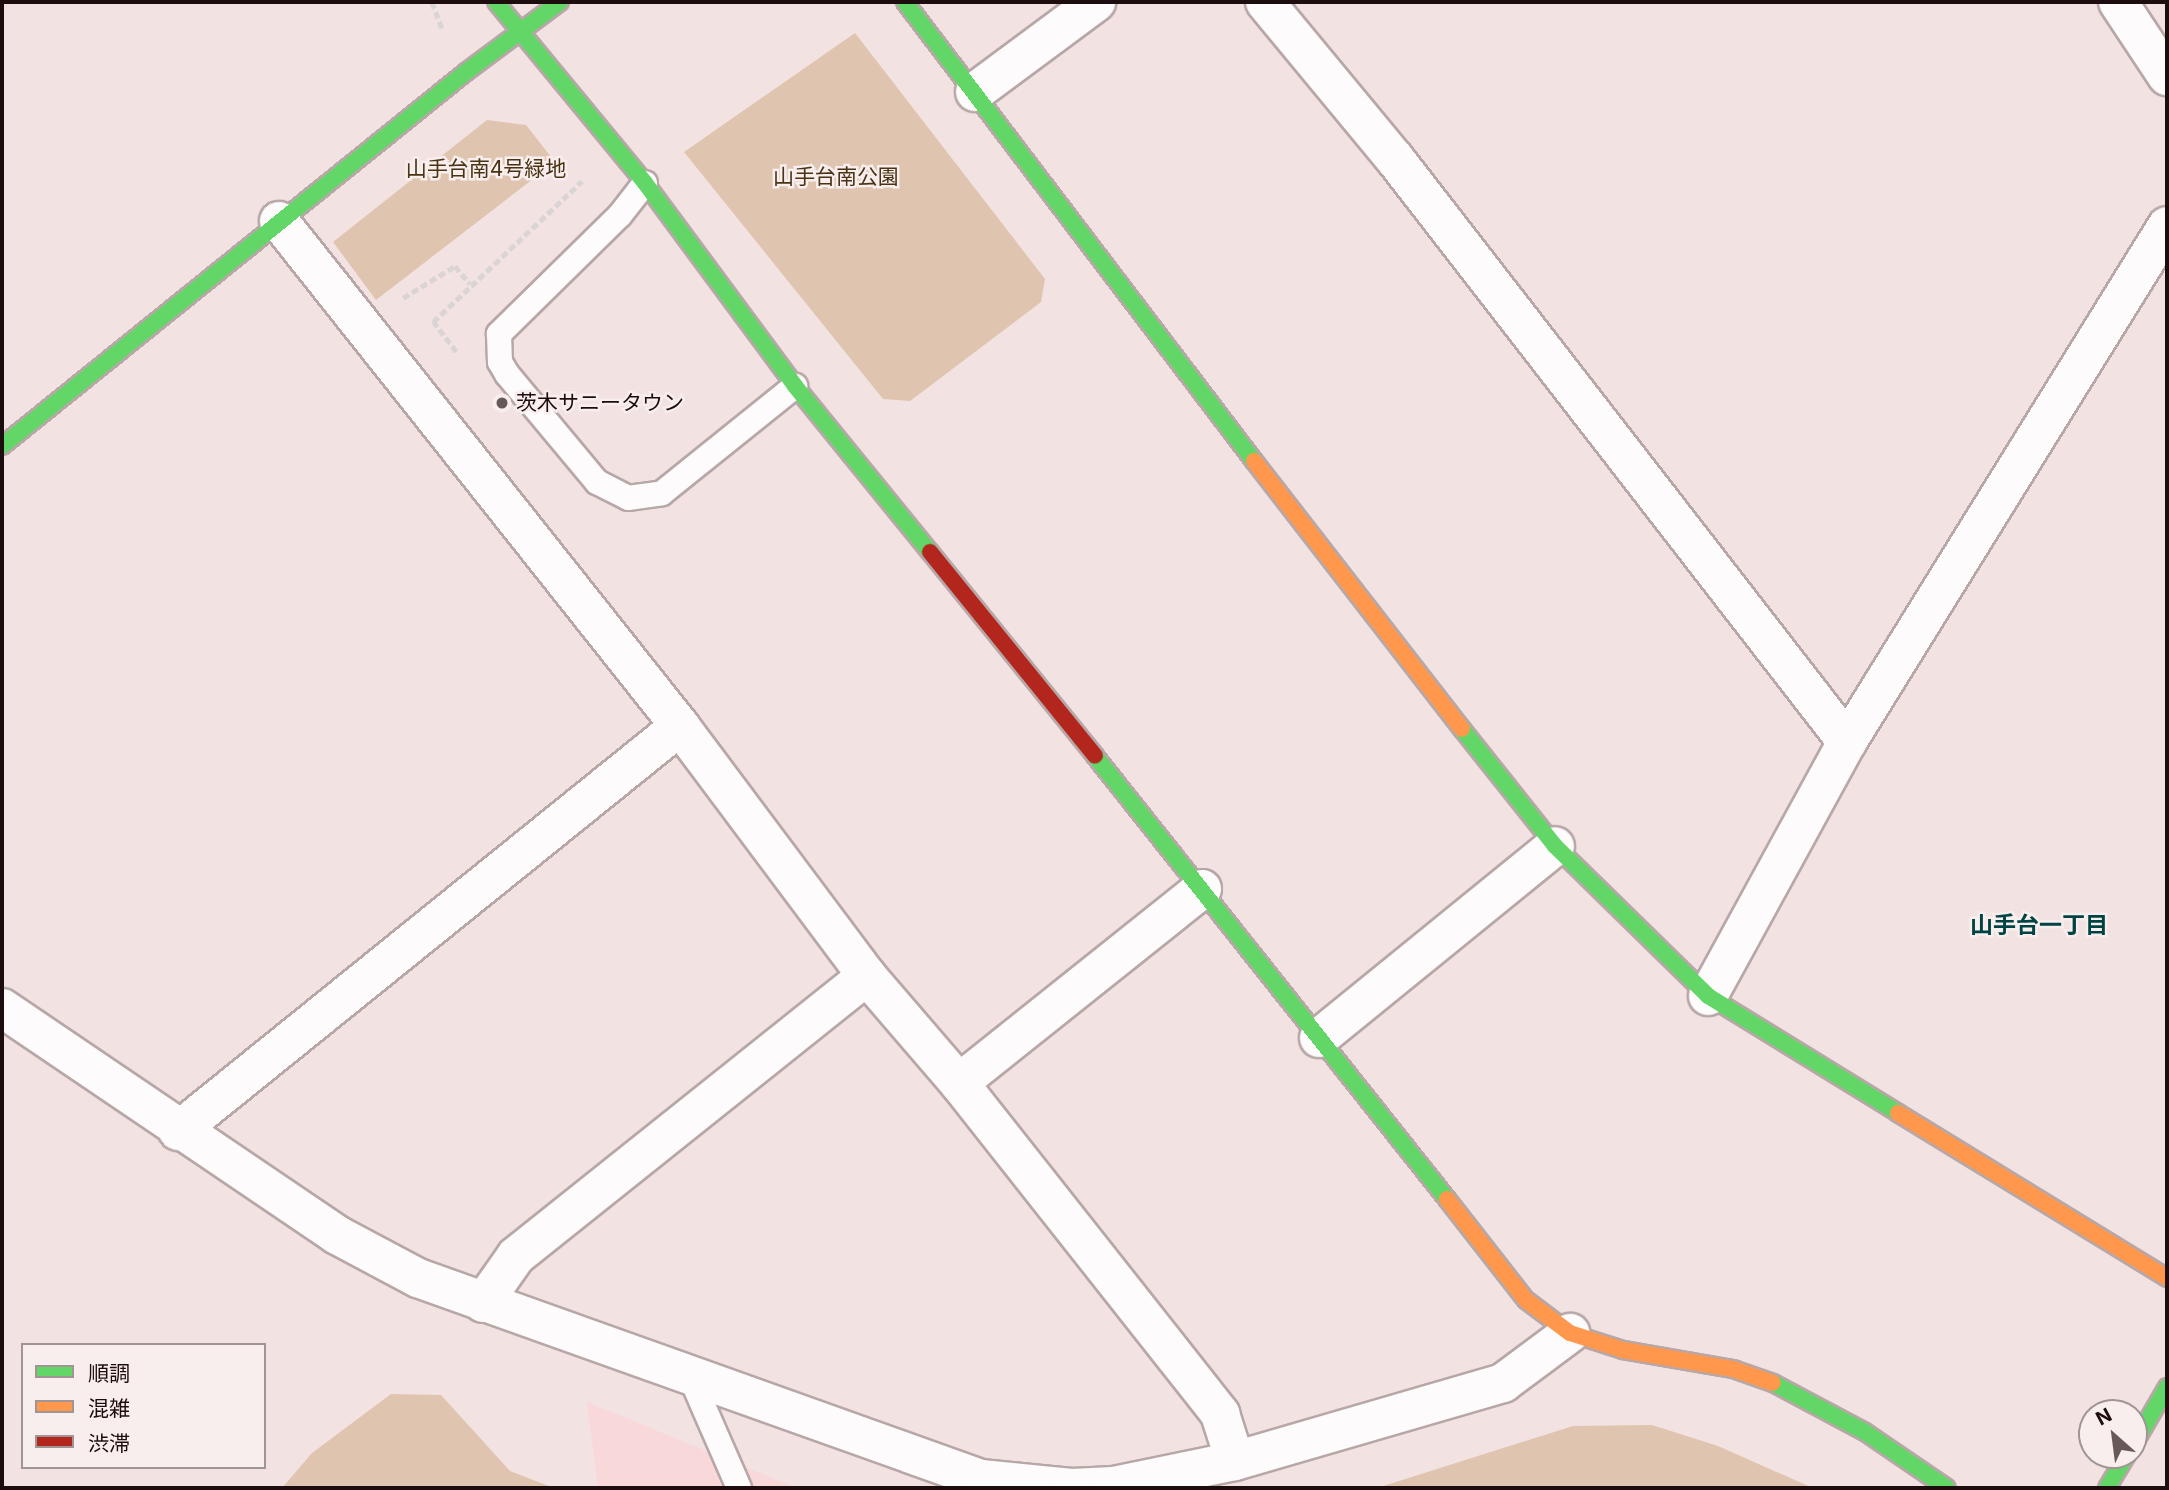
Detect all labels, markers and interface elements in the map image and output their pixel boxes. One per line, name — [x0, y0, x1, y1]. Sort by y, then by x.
park label: 山手台南4号緑地 — [406, 156, 566, 182]
park label: 山手台南公園 — [773, 164, 899, 190]
place label: 茨木サニータウン — [516, 390, 684, 416]
marker: 茨木サニータウン — [494, 395, 510, 411]
district label: 山手台一丁目 — [1970, 911, 2108, 939]
legend — [21, 1343, 266, 1469]
text: 順調 — [88, 1361, 130, 1386]
text: 混雑 — [88, 1396, 130, 1421]
north arrow — [2078, 1399, 2148, 1469]
text: N — [2092, 1403, 2116, 1430]
text: 渋滞 — [88, 1431, 130, 1456]

